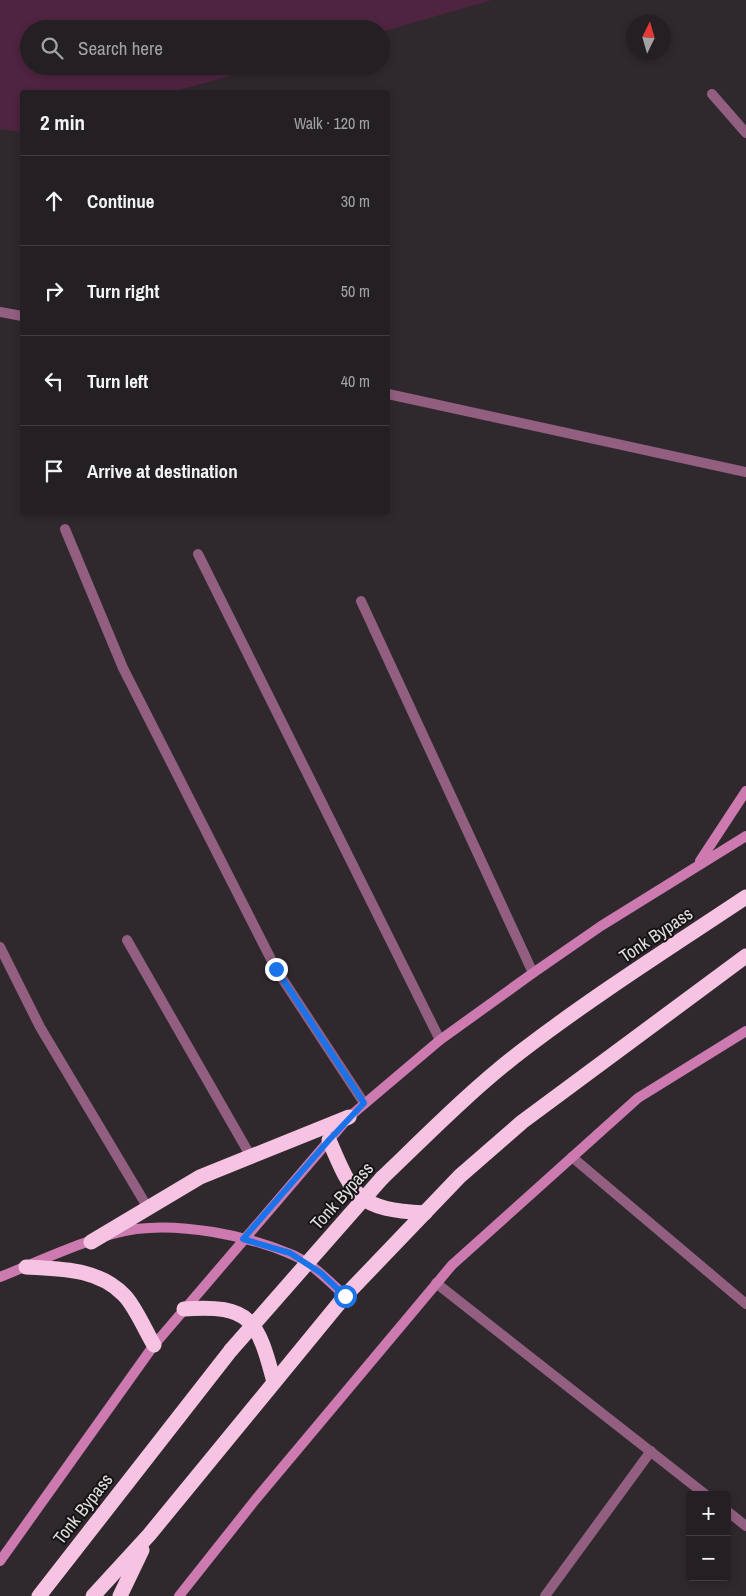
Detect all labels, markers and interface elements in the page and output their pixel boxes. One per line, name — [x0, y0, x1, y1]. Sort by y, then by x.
north arrow — [626, 15, 671, 60]
search box — [20, 20, 390, 75]
icon: search — [38, 34, 66, 62]
text: Search here — [78, 35, 163, 61]
text: 2 min — [40, 108, 85, 137]
text: Walk · 120 m — [294, 112, 370, 134]
icon: ahead — [40, 187, 68, 215]
text: Continue — [87, 188, 155, 214]
text: 30 m — [341, 190, 370, 212]
icon: right — [40, 277, 68, 305]
text: Turn right — [87, 278, 159, 304]
text: 50 m — [341, 280, 370, 302]
icon: left — [40, 367, 68, 395]
text: Turn left — [87, 368, 148, 394]
text: 40 m — [341, 370, 370, 392]
icon: arrive — [40, 457, 68, 485]
text: Arrive at destination — [87, 458, 238, 484]
street label: Tonk Bypass — [614, 901, 697, 968]
route end — [265, 958, 288, 981]
street label: Tonk Bypass — [304, 1156, 379, 1235]
route start — [334, 1285, 357, 1308]
street label: Tonk Bypass — [47, 1468, 118, 1549]
map controls — [686, 1491, 731, 1581]
button: + — [686, 1491, 731, 1536]
button: − — [686, 1536, 731, 1581]

